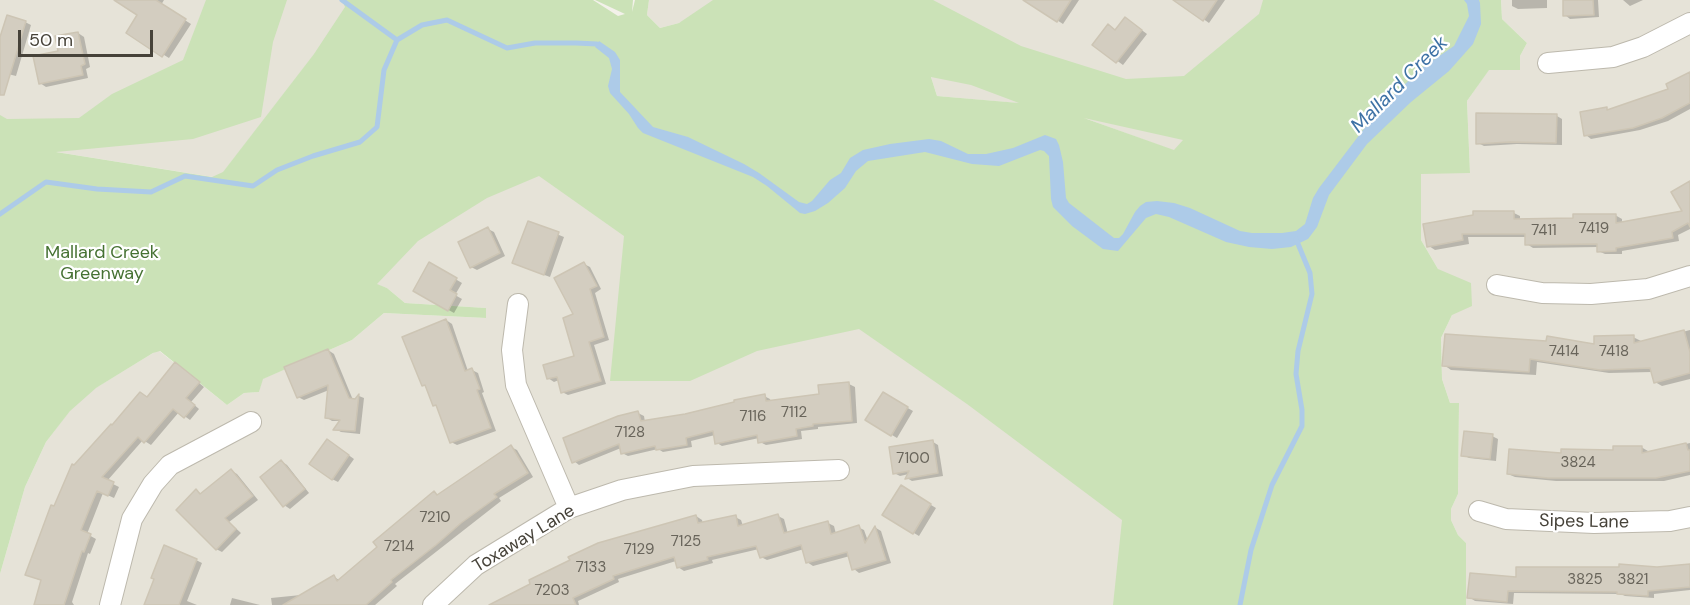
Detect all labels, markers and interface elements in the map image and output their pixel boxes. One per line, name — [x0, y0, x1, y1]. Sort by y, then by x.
scale bar — [21, 18, 156, 56]
text: 50 m — [29, 28, 73, 52]
water label: Mallard Creek — [1346, 31, 1454, 139]
house number: 7419 — [1579, 220, 1609, 238]
house number: 7411 — [1531, 222, 1557, 240]
park label: Mallard Creek Greenway — [45, 242, 159, 284]
house number: 7414 — [1549, 343, 1579, 361]
house number: 7418 — [1599, 343, 1629, 361]
house number: 7112 — [781, 404, 807, 422]
house number: 7116 — [740, 408, 766, 426]
house number: 7128 — [615, 424, 645, 442]
house number: 7100 — [896, 450, 930, 468]
house number: 3824 — [1560, 454, 1596, 472]
street label: Toxaway Lane — [469, 500, 579, 578]
house number: 7210 — [419, 509, 451, 527]
street label: Sipes Lane — [1539, 510, 1629, 534]
house number: 7125 — [671, 533, 701, 551]
house number: 7214 — [384, 538, 414, 556]
house number: 7129 — [624, 541, 654, 559]
house number: 7133 — [576, 559, 606, 577]
house number: 3825 — [1567, 571, 1603, 589]
house number: 3821 — [1617, 571, 1649, 589]
house number: 7203 — [534, 582, 570, 600]

